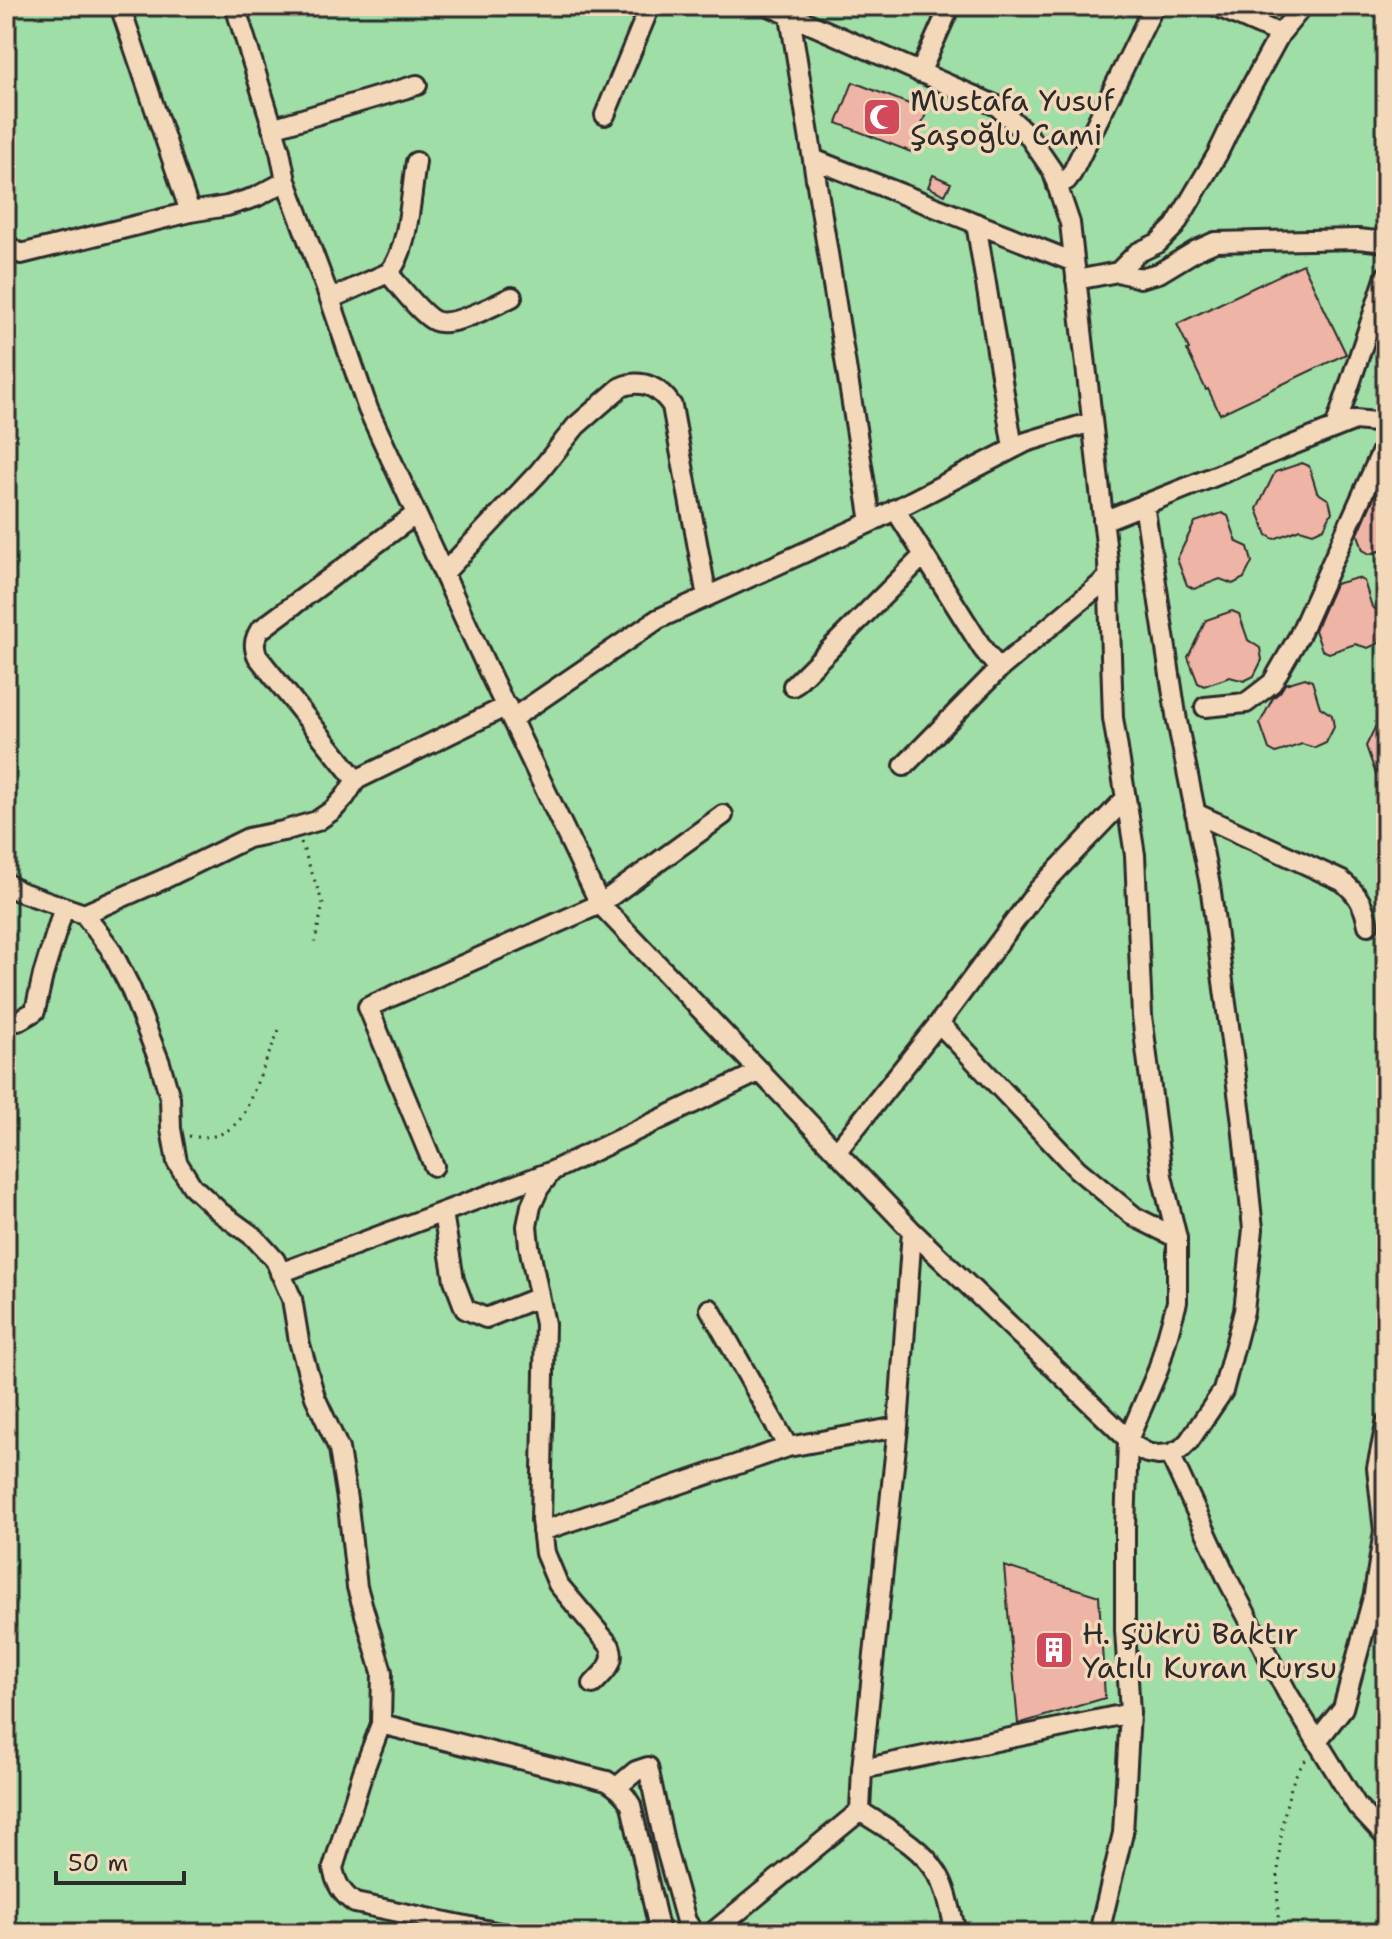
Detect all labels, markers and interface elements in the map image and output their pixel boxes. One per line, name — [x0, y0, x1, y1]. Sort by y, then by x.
place label: Mustafa Yusuf Şaşoğlu Cami — [910, 80, 1115, 155]
mosque icon: Mustafa Yusuf Şaşoğlu Cami — [861, 96, 903, 138]
place label: H. Şükrü Baktır Yatılı Kuran Kursu — [1082, 1613, 1337, 1688]
building icon: H. Şükrü Baktır Yatılı Kuran Kursu — [1033, 1629, 1075, 1671]
scale bar — [56, 1835, 184, 1885]
text: 50 m — [68, 1847, 128, 1879]

